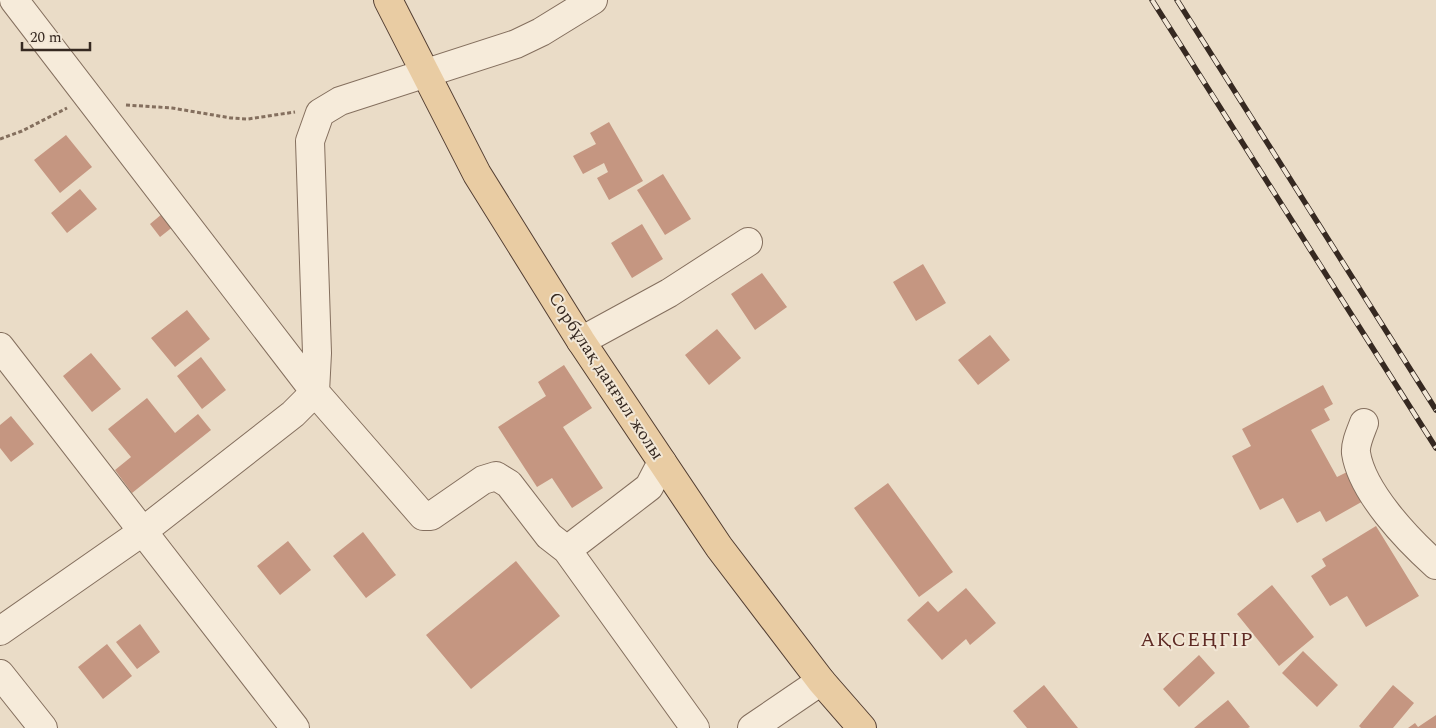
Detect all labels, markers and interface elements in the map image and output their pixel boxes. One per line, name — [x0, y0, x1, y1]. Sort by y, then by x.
scale bar — [22, 20, 90, 52]
text: 20 m — [30, 26, 62, 49]
street label: Сорбұлақ даңғыл жолы — [541, 287, 671, 465]
district label: АҚСЕҢГІР — [1140, 625, 1254, 655]

